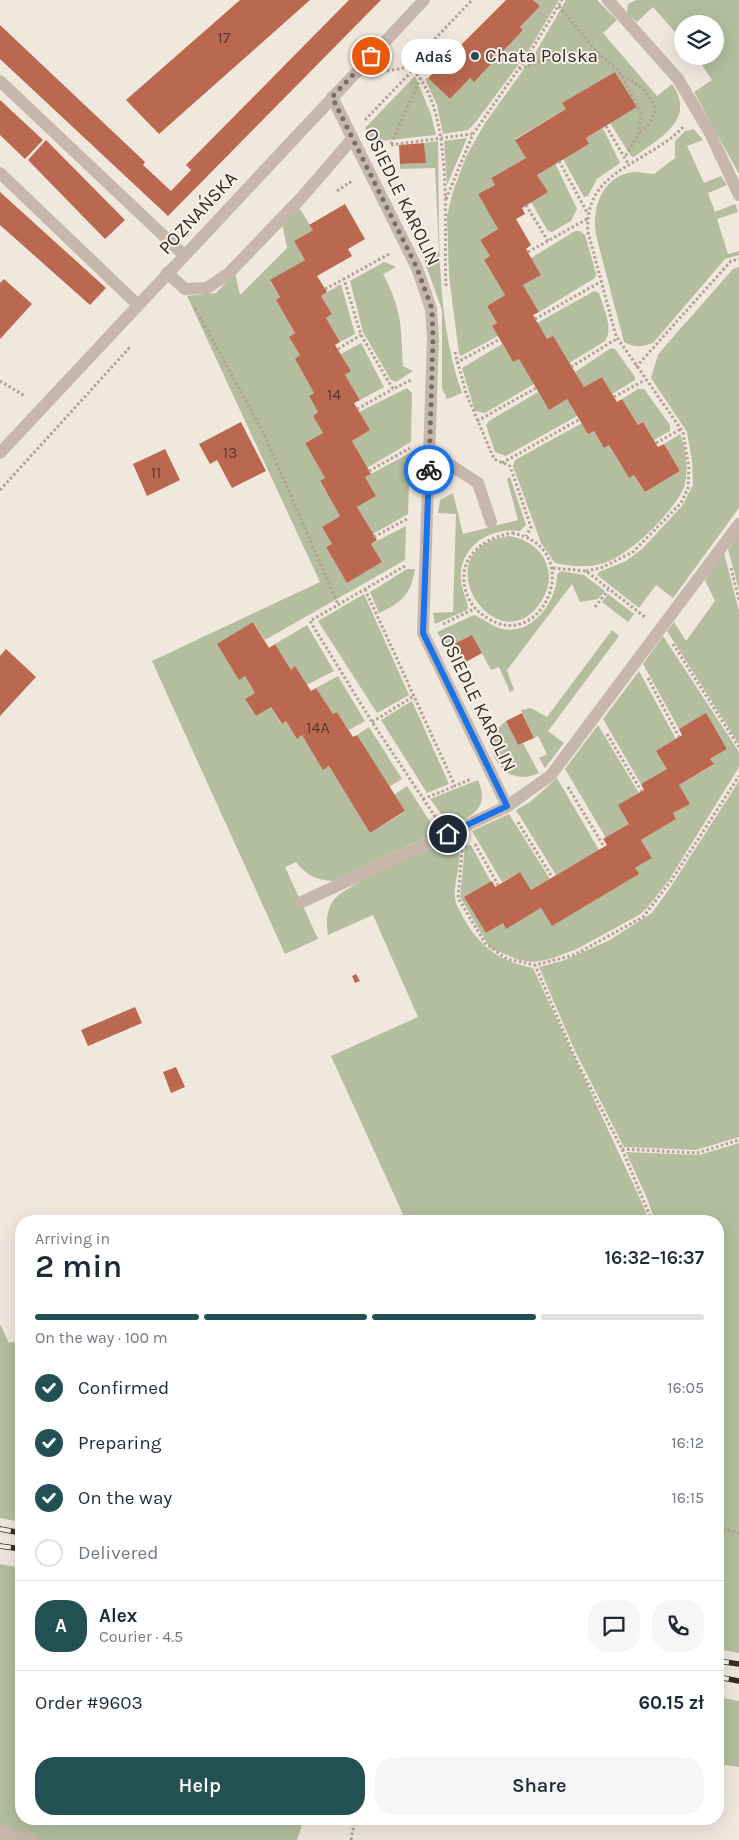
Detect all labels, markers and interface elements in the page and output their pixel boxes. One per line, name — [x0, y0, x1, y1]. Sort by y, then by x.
map controls — [674, 15, 724, 65]
button: layers — [674, 15, 724, 65]
house number: 17 — [218, 28, 231, 47]
pin — [350, 35, 392, 77]
callout: Adaś — [401, 38, 466, 74]
icon: bag — [357, 42, 385, 70]
place label: Chata Polska — [485, 45, 598, 67]
text: Adaś — [415, 47, 452, 66]
marker: Chata Polska — [469, 50, 481, 62]
street label: OSIEDLE KAROLIN — [359, 125, 445, 269]
street label: POZNAŃSKA — [153, 166, 242, 259]
house number: 14 — [327, 385, 341, 404]
house number: 13 — [223, 443, 237, 462]
courier — [404, 445, 454, 495]
icon: bike — [415, 456, 443, 484]
house number: 11 — [151, 463, 161, 482]
street label: OSIEDLE KAROLIN — [435, 631, 521, 775]
house number: 14A — [306, 718, 330, 737]
pin — [427, 813, 469, 855]
icon: home — [434, 820, 462, 848]
text: Arriving in — [35, 1229, 110, 1248]
text: 16:32–16:37 — [604, 1247, 704, 1269]
text: 2 min — [35, 1248, 122, 1285]
text: On the way · 100 m — [35, 1328, 168, 1347]
icon: check — [35, 1374, 63, 1402]
text: Confirmed — [78, 1377, 169, 1399]
text: 16:05 — [667, 1378, 704, 1397]
icon: check — [35, 1429, 63, 1457]
text: Preparing — [78, 1432, 161, 1454]
text: 16:12 — [671, 1433, 704, 1452]
icon: check — [35, 1484, 63, 1512]
text: On the way — [78, 1487, 172, 1509]
text: 16:15 — [672, 1488, 704, 1507]
text: Delivered — [78, 1542, 158, 1564]
button: chat — [588, 1600, 640, 1652]
button: phone — [652, 1600, 704, 1652]
text: Alex — [99, 1605, 137, 1627]
text: A — [55, 1615, 67, 1637]
text: Courier · 4.5 — [99, 1627, 183, 1646]
text: Order #9603 — [35, 1692, 143, 1714]
text: 60.15 zł — [639, 1692, 704, 1714]
button: Help — [35, 1757, 365, 1815]
button: Share — [375, 1757, 704, 1815]

